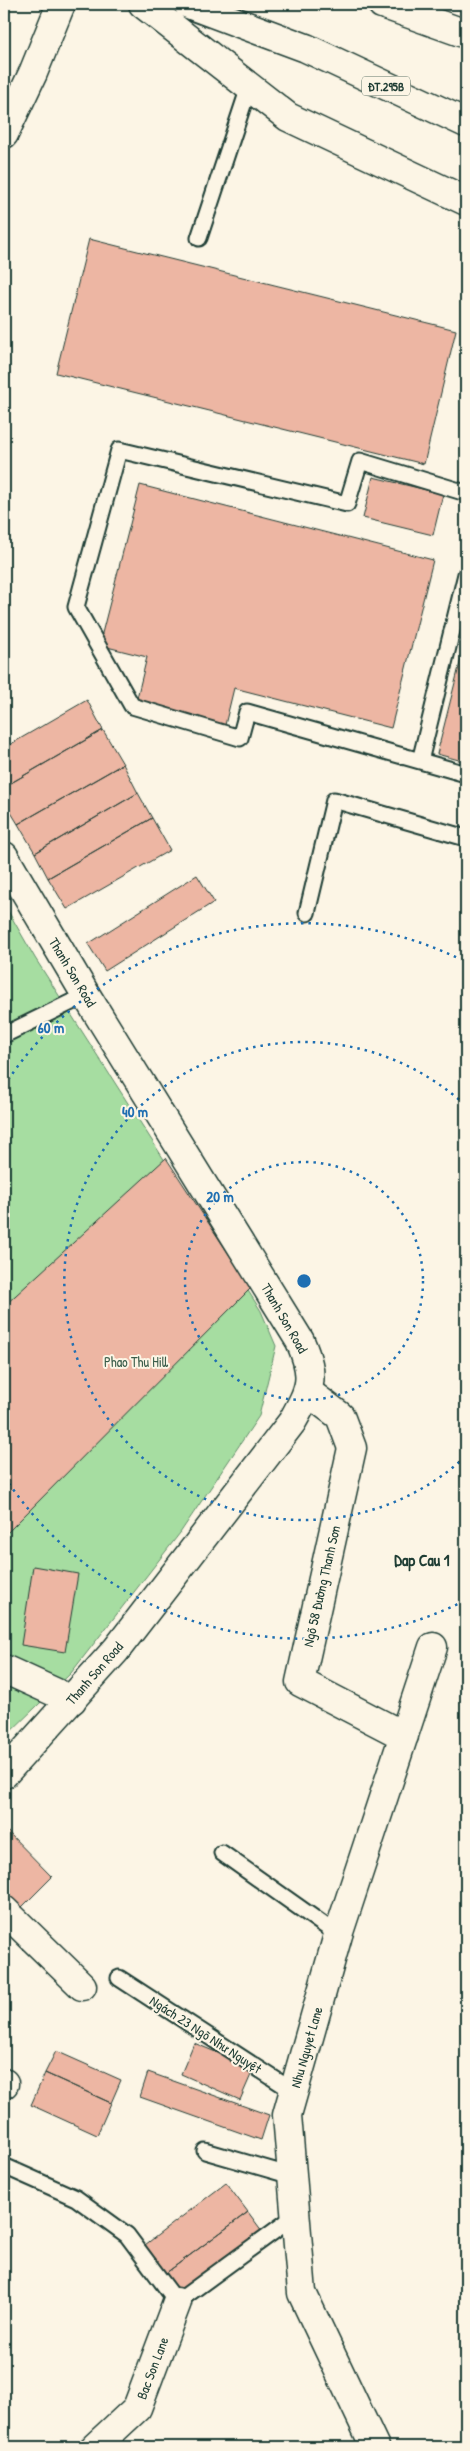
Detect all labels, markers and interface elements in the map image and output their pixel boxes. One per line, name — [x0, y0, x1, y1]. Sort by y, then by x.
road number: ĐT.295B — [362, 76, 410, 95]
street label: Thanh Son Road — [45, 934, 101, 1011]
text: 60 m — [38, 1017, 64, 1038]
text: 40 m — [122, 1101, 148, 1122]
text: 20 m — [206, 1186, 234, 1207]
centre of rings — [295, 1272, 313, 1290]
street label: Thanh Son Road — [257, 1280, 313, 1357]
park label: Phao Thu Hill — [104, 1352, 169, 1371]
street label: Ngõ 58 Đường Thanh Sơn — [298, 1523, 345, 1649]
district label: Dap Cau 1 — [394, 1549, 450, 1572]
street label: Thanh Son Road — [61, 1637, 127, 1709]
street label: Ngách 23 Ngõ Như Nguyệt — [146, 1991, 266, 2078]
street label: Nhu Nguyet Lane — [285, 2004, 328, 2090]
street label: Bac Son Lane — [131, 2334, 173, 2402]

